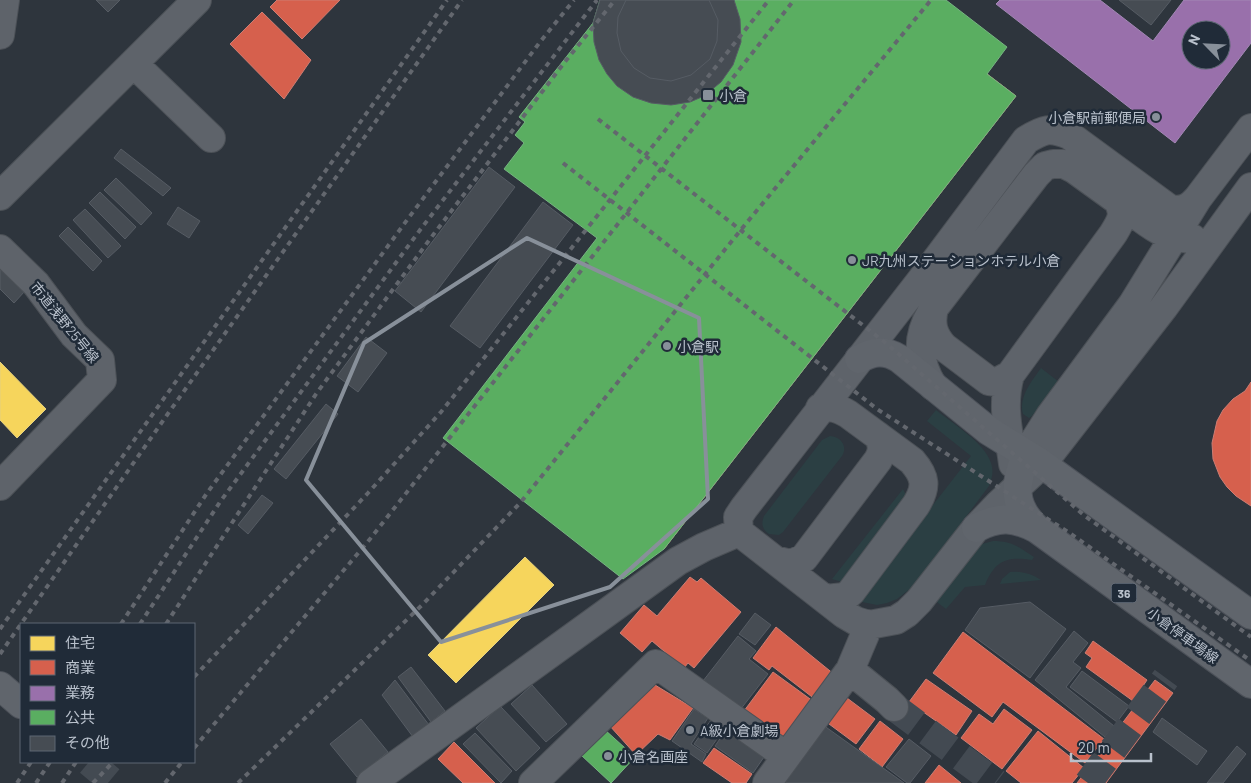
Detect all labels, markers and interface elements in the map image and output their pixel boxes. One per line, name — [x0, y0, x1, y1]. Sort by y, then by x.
north arrow — [1181, 20, 1231, 70]
text: N — [1184, 32, 1203, 47]
place label: 小倉 — [719, 87, 747, 104]
marker: 小倉 — [701, 88, 715, 102]
place label: 小倉駅前郵便局 — [1048, 109, 1146, 126]
marker: 小倉駅前郵便局 — [1150, 111, 1162, 123]
place label: JR九州ステーションホテル小倉 — [862, 252, 1060, 269]
marker: JR九州ステーションホテル小倉 — [846, 254, 858, 266]
street label: 市道浅野25号線 — [27, 278, 103, 366]
place label: 小倉駅 — [677, 338, 719, 355]
marker: 小倉駅 — [661, 340, 673, 352]
road number: 36 — [1112, 584, 1136, 602]
street label: 小倉停車場線 — [1144, 603, 1222, 667]
legend — [20, 623, 195, 763]
text: 住宅 — [65, 633, 95, 651]
text: 商業 — [65, 658, 95, 676]
text: 業務 — [65, 683, 95, 701]
text: 公共 — [65, 708, 95, 726]
place label: A級小倉劇場 — [700, 722, 779, 739]
marker: A級小倉劇場 — [684, 724, 696, 736]
scale bar — [1071, 730, 1151, 762]
text: その他 — [65, 733, 110, 751]
text: 20 m — [1078, 738, 1110, 756]
place label: 小倉名画座 — [618, 748, 688, 765]
marker: 小倉名画座 — [602, 750, 614, 762]

